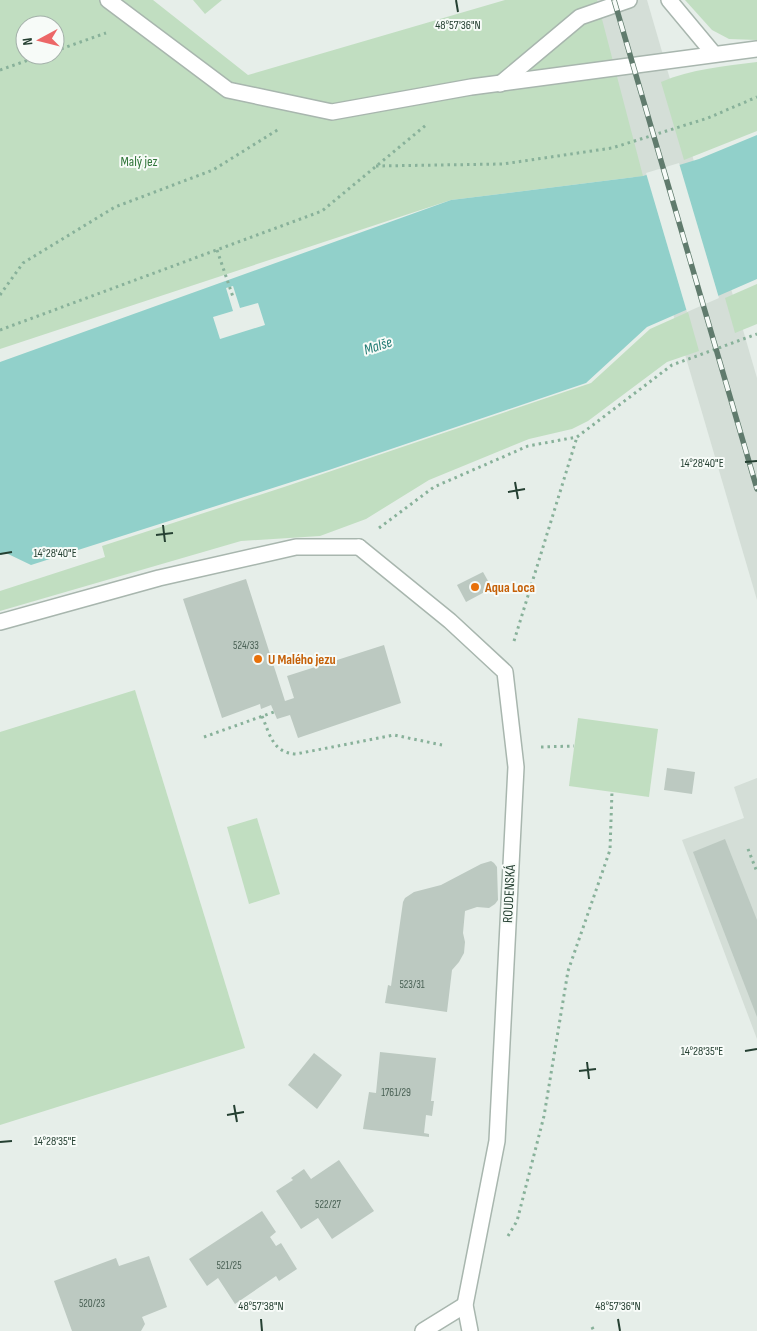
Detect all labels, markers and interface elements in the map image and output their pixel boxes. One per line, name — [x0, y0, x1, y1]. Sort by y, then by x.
north arrow — [15, 15, 65, 65]
text: 48°57'36"N — [435, 18, 481, 33]
text: N — [19, 37, 36, 46]
park label: Malý jez — [120, 153, 158, 170]
water label: Malše — [361, 332, 395, 359]
text: 14°28'40"E — [680, 456, 724, 471]
text: 14°28'40"E — [33, 546, 77, 561]
place label: Aqua Loca — [484, 579, 535, 596]
marker: Aqua Loca — [469, 581, 481, 593]
house number: 524/33 — [233, 639, 259, 652]
place label: U Malého jezu — [268, 651, 336, 668]
marker: U Malého jezu — [252, 653, 264, 665]
street label: ROUDENSKÁ — [499, 863, 519, 924]
house number: 523/31 — [399, 978, 425, 991]
text: 14°28'35"E — [681, 1044, 723, 1059]
house number: 1761/29 — [381, 1086, 411, 1099]
text: 14°28'35"E — [34, 1134, 76, 1149]
house number: 522/27 — [315, 1198, 342, 1211]
house number: 521/25 — [216, 1259, 242, 1272]
house number: 520/23 — [79, 1297, 105, 1310]
text: 48°57'38"N — [238, 1299, 284, 1314]
text: 48°57'36"N — [595, 1299, 641, 1314]

